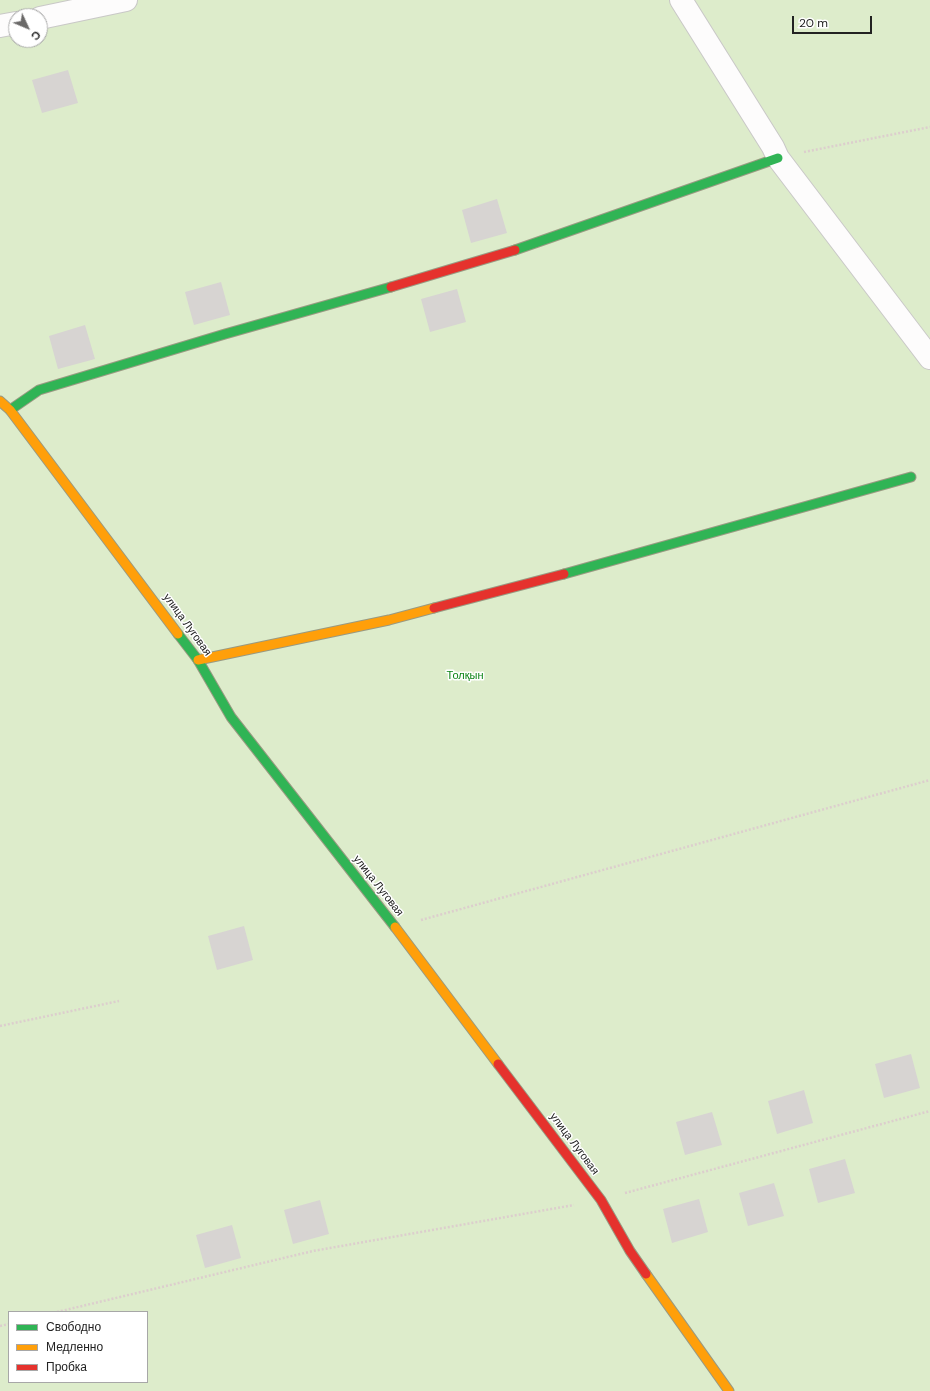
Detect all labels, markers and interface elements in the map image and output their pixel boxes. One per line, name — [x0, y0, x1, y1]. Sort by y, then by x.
north arrow — [8, 8, 48, 48]
scale bar — [794, 8, 874, 34]
text: 20 m — [799, 15, 828, 31]
text: С — [28, 28, 44, 43]
street label: улица Луговая — [160, 591, 214, 659]
park label: Толқын — [447, 669, 483, 683]
street label: улица Луговая — [350, 853, 406, 919]
street label: улица Луговая — [547, 1111, 601, 1177]
legend — [8, 1311, 148, 1383]
text: Свободно — [46, 1319, 101, 1335]
text: Медленно — [46, 1339, 103, 1355]
text: Пробка — [46, 1359, 87, 1375]

